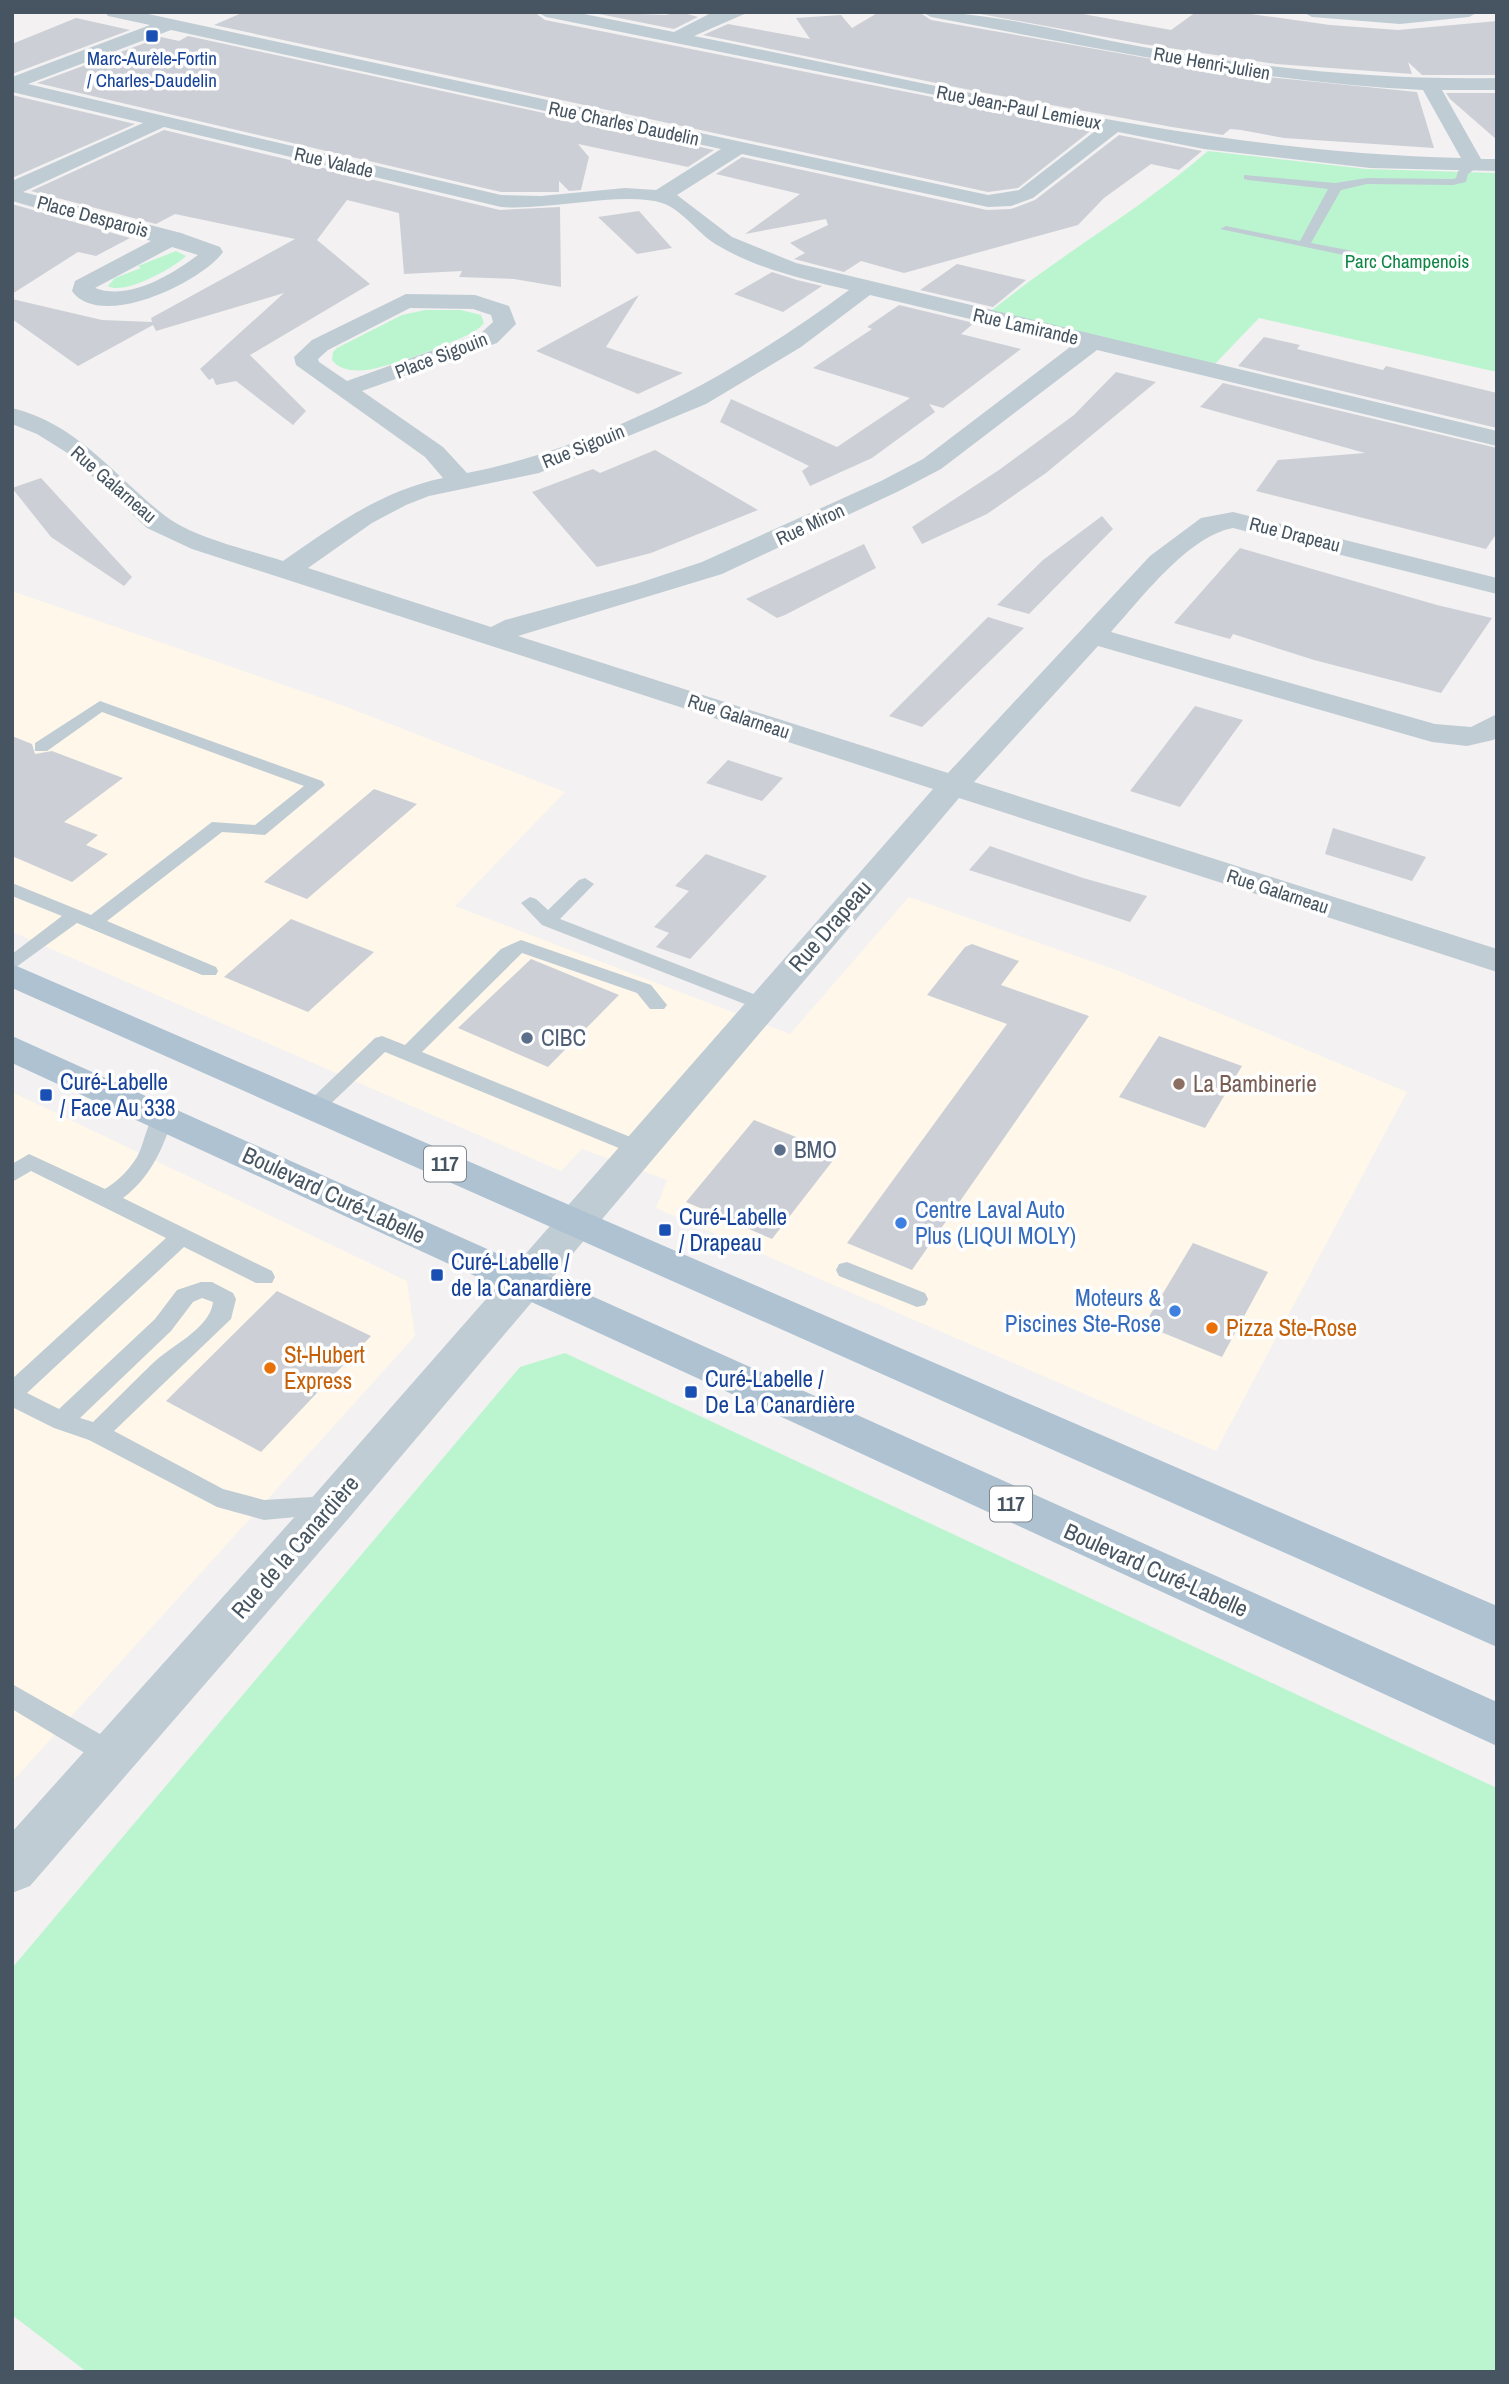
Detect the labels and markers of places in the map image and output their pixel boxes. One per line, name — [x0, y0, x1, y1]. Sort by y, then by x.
marker: Marc-Aurèle-Fortin / Charles-Daudelin — [144, 28, 160, 44]
place label: Marc-Aurèle-Fortin / Charles-Daudelin — [87, 45, 217, 93]
place label: CIBC — [541, 1022, 586, 1053]
marker: CIBC — [519, 1030, 535, 1046]
place label: Curé-Labelle / Face Au 338 — [60, 1066, 175, 1123]
place label: La Bambinerie — [1193, 1068, 1317, 1099]
marker: La Bambinerie — [1171, 1076, 1187, 1092]
marker: Curé-Labelle / Face Au 338 — [38, 1087, 54, 1103]
place label: BMO — [794, 1134, 837, 1165]
marker: BMO — [772, 1142, 788, 1158]
place label: Centre Laval Auto Plus (LIQUI MOLY) — [915, 1194, 1076, 1251]
place label: Curé-Labelle / Drapeau — [679, 1201, 787, 1258]
marker: Centre Laval Auto Plus (LIQUI MOLY) — [893, 1215, 909, 1231]
marker: Curé-Labelle / Drapeau — [657, 1222, 673, 1238]
place label: Curé-Labelle / de la Canardière — [451, 1246, 591, 1303]
marker: Curé-Labelle / de la Canardière — [429, 1267, 445, 1283]
place label: Moteurs & Piscines Ste-Rose — [1005, 1282, 1161, 1339]
marker: Moteurs & Piscines Ste-Rose — [1167, 1303, 1183, 1319]
place label: Pizza Ste-Rose — [1226, 1312, 1357, 1343]
marker: Pizza Ste-Rose — [1204, 1320, 1220, 1336]
place label: St-Hubert Express — [284, 1339, 365, 1396]
marker: St-Hubert Express — [262, 1360, 278, 1376]
place label: Curé-Labelle / De La Canardière — [705, 1363, 855, 1420]
marker: Curé-Labelle / De La Canardière — [683, 1384, 699, 1400]

